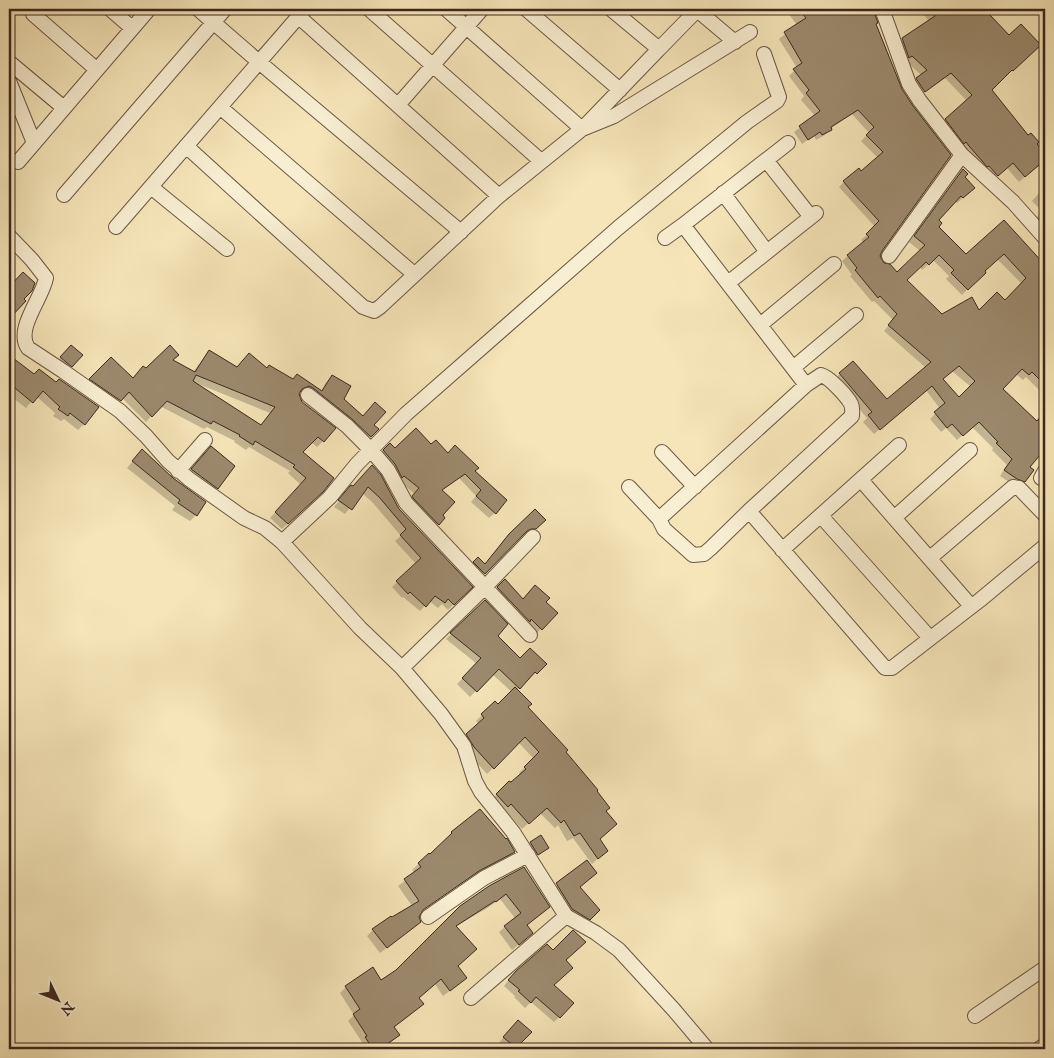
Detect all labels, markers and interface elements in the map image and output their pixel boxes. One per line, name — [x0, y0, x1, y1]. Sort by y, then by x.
north arrow — [32, 976, 82, 1026]
text: N — [56, 997, 78, 1019]

